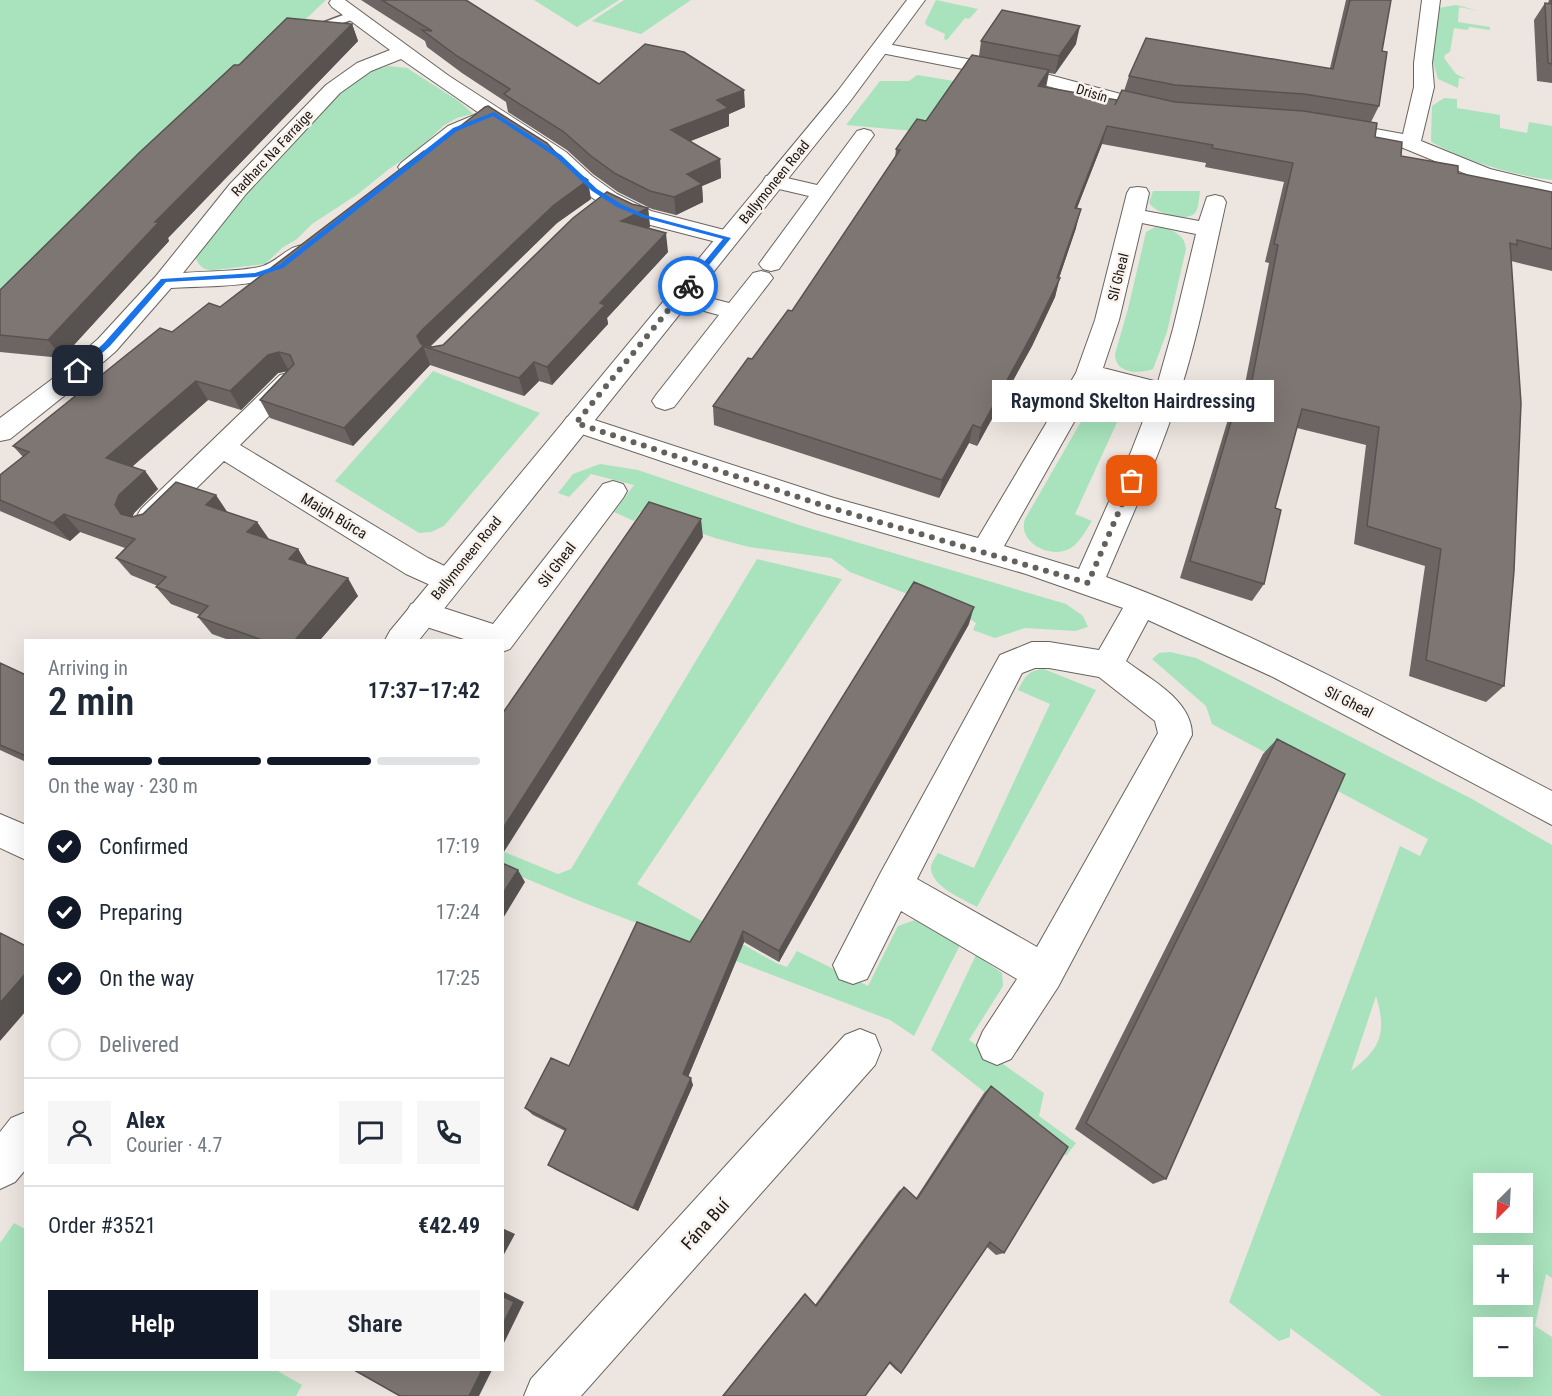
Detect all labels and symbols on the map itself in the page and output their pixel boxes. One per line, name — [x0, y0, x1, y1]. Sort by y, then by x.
street label: Drisín — [1074, 81, 1110, 105]
street label: Radharc Na Farraige — [228, 106, 316, 199]
street label: Ballymoneen Road — [736, 137, 812, 227]
street label: Slí Gheal — [1104, 252, 1132, 302]
courier — [658, 256, 718, 316]
pin — [52, 345, 103, 396]
callout: Raymond Skelton Hairdressing — [991, 379, 1273, 421]
pin — [1106, 455, 1157, 506]
street label: Maigh Búrca — [298, 489, 370, 543]
street label: Ballymoneen Road — [428, 513, 504, 603]
street label: Slí Gheal — [534, 539, 580, 591]
street label: Slí Gheal — [1322, 682, 1376, 722]
north arrow — [1473, 1173, 1533, 1233]
street label: Fána Buí — [677, 1194, 734, 1254]

